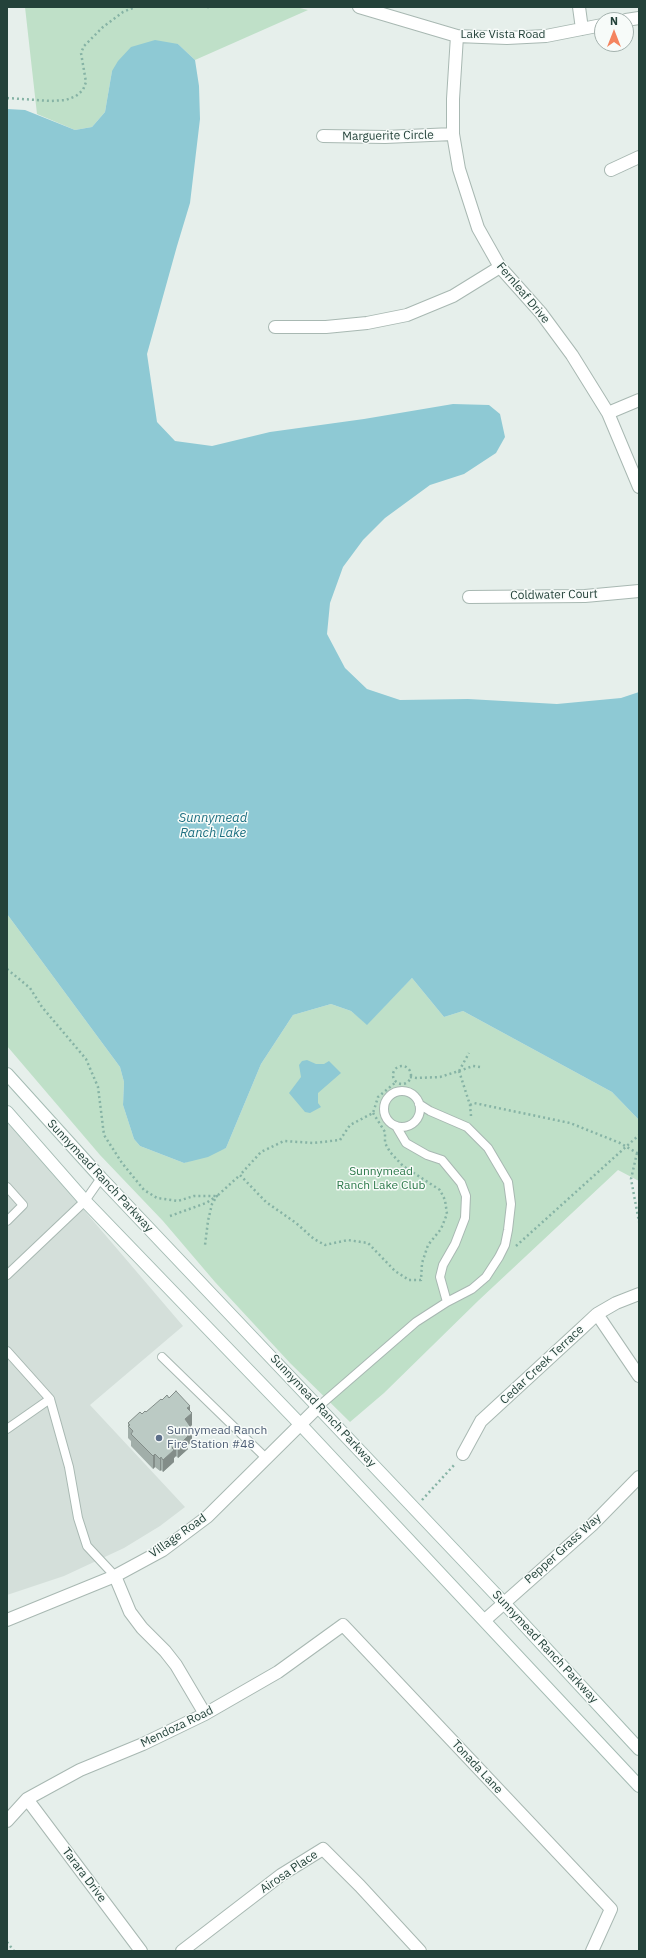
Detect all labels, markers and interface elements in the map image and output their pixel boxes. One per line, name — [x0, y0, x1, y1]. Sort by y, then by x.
north arrow — [594, 12, 634, 52]
text: N — [610, 14, 618, 28]
street label: Lake Vista Road — [460, 28, 546, 42]
street label: Marguerite Circle — [342, 128, 434, 144]
street label: Fernleaf Drive — [493, 260, 553, 326]
street label: Coldwater Court — [510, 587, 598, 603]
water label: Sunnymead Ranch Lake — [179, 810, 247, 841]
street label: Sunnymead Ranch Parkway — [44, 1117, 156, 1235]
park label: Sunnymead Ranch Lake Club — [337, 1165, 425, 1193]
street label: Cedar Creek Terrace — [497, 1323, 587, 1407]
street label: Sunnymead Ranch Parkway — [267, 1352, 379, 1470]
place label: Sunnymead Ranch Fire Station #48 — [167, 1424, 267, 1452]
marker: Sunnymead Ranch Fire Station #48 — [154, 1433, 164, 1443]
street label: Village Road — [147, 1511, 209, 1561]
street label: Pepper Grass Way — [522, 1511, 604, 1587]
street label: Sunnymead Ranch Parkway — [489, 1588, 601, 1706]
street label: Mendoza Road — [138, 1703, 216, 1751]
street label: Tonada Lane — [449, 1737, 505, 1797]
street label: Tarara Drive — [59, 1845, 109, 1905]
street label: Airosa Place — [257, 1847, 321, 1897]

